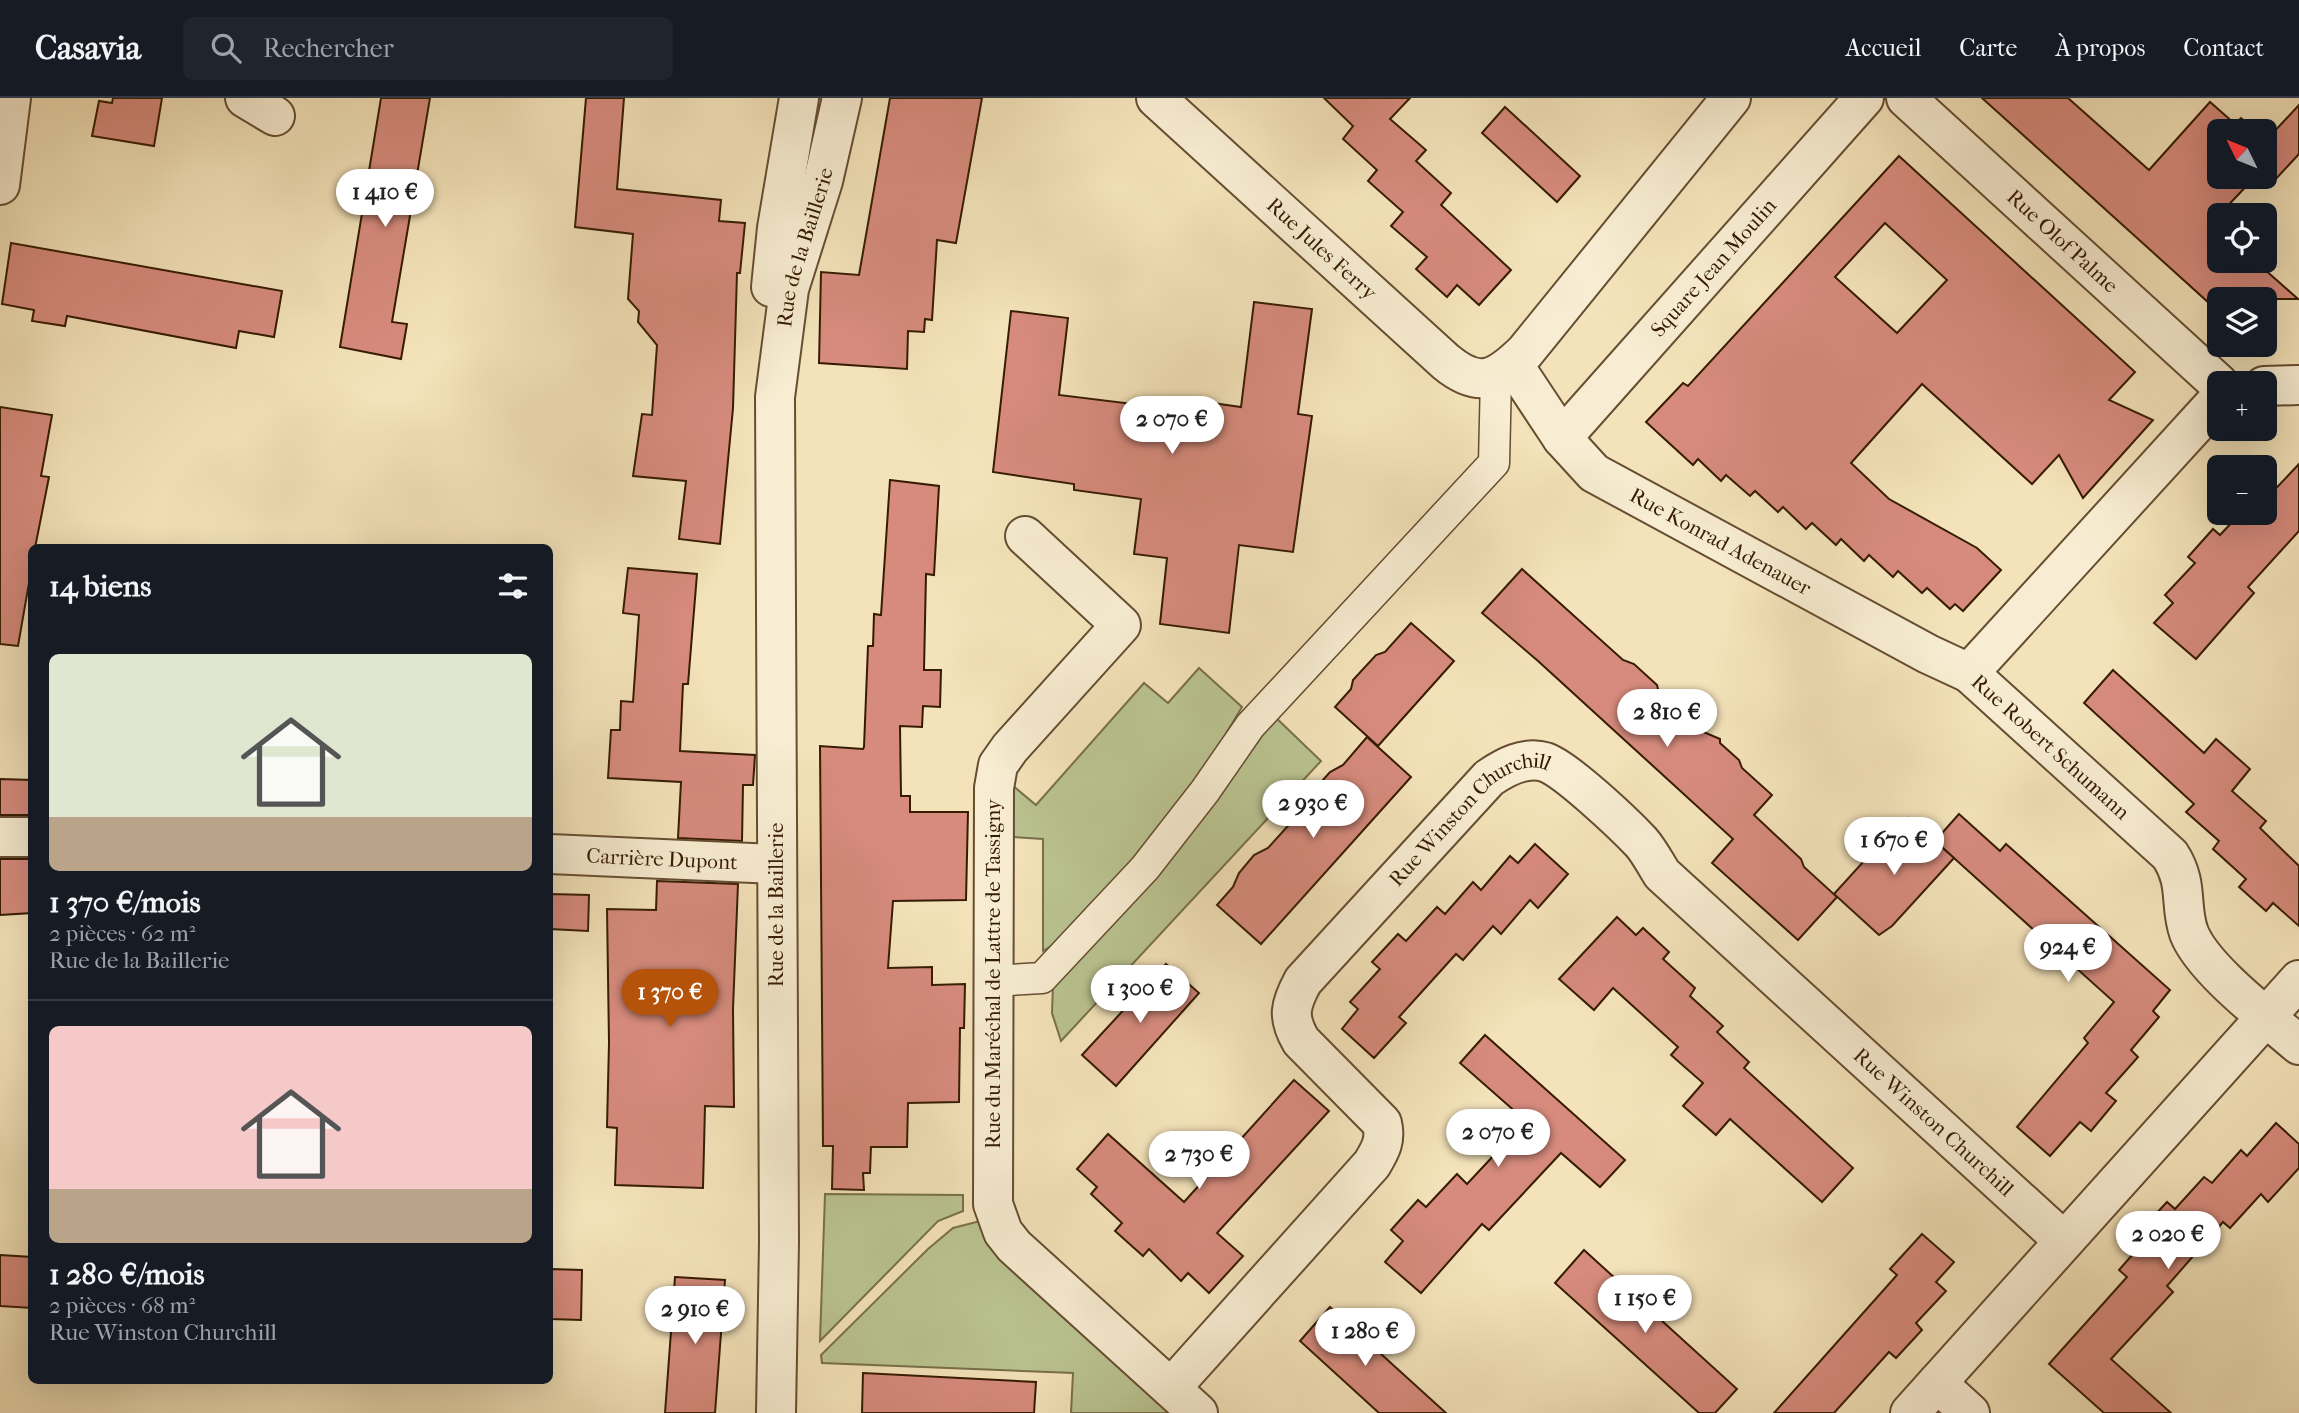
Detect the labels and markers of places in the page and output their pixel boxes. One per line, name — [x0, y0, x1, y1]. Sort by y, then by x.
pin: 1 410 € — [320, 170, 450, 229]
pin: 2 070 € — [1107, 396, 1237, 456]
pin: 2 810 € — [1602, 690, 1732, 749]
pin: 2 930 € — [1248, 780, 1378, 840]
pin: 1 670 € — [1829, 818, 1959, 877]
pin: 924 € — [2019, 924, 2117, 984]
pin: 1 300 € — [1075, 965, 1205, 1025]
pin: 1 370 € — [605, 970, 735, 1029]
pin: 2 070 € — [1433, 1110, 1563, 1169]
pin: 2 730 € — [1134, 1132, 1264, 1191]
pin: 2 020 € — [2103, 1212, 2233, 1271]
pin: 1 150 € — [1580, 1276, 1710, 1335]
pin: 2 910 € — [630, 1286, 760, 1346]
pin: 1 280 € — [1300, 1308, 1430, 1368]

